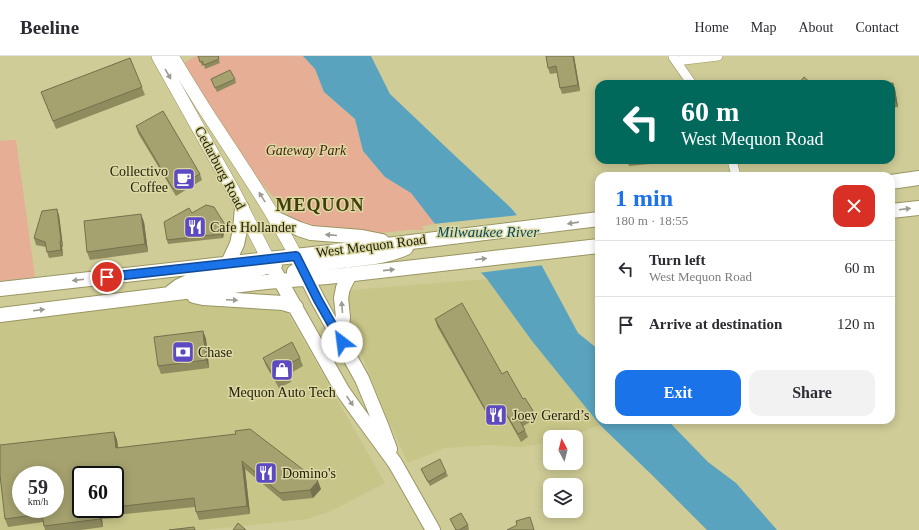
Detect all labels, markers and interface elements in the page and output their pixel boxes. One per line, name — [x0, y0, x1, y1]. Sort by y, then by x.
text: Beeline — [20, 17, 79, 38]
text: Home — [695, 20, 729, 35]
text: Map — [751, 20, 776, 35]
text: About — [798, 20, 833, 35]
text: Contact — [855, 20, 899, 35]
one-way arrow — [164, 68, 171, 80]
icon: left — [615, 96, 667, 148]
text: 60 m — [681, 96, 739, 127]
street label: Cedarburg Road — [192, 124, 248, 212]
text: West Mequon Road — [681, 129, 824, 149]
park label: Gateway Park — [266, 143, 347, 158]
place label: Collectivo Coffee — [110, 164, 168, 195]
cafe icon: Collectivo Coffee — [171, 166, 197, 192]
text: 1 min — [615, 185, 673, 211]
button: close — [833, 185, 875, 227]
one-way arrow — [259, 191, 266, 203]
district label: MEQUON — [276, 195, 365, 215]
one-way arrow — [899, 206, 911, 213]
text: 180 m · 18:55 — [615, 213, 688, 228]
restaurant icon: Cafe Hollander — [182, 214, 208, 240]
one-way arrow — [566, 219, 579, 226]
place label: Cafe Hollander — [210, 220, 296, 235]
water label: Milwaukee River — [436, 224, 539, 240]
one-way arrow — [325, 231, 337, 238]
street label: West Mequon Road — [315, 232, 427, 260]
text: Turn left — [649, 252, 706, 268]
one-way arrow — [475, 256, 487, 262]
icon: left — [615, 258, 637, 280]
pin — [90, 260, 124, 294]
text: 60 m — [845, 260, 875, 276]
icon: arrive — [96, 266, 118, 288]
one-way arrow — [383, 267, 395, 273]
text: West Mequon Road — [649, 269, 752, 284]
one-way arrow — [72, 277, 84, 284]
one-way arrow — [226, 296, 238, 303]
one-way arrow — [339, 301, 346, 313]
one-way arrow — [33, 307, 45, 313]
icon: arrive — [615, 314, 637, 336]
text: Arrive at destination — [649, 316, 782, 332]
text: 120 m — [837, 316, 875, 332]
position arrow — [321, 321, 363, 363]
bank icon: Chase — [170, 339, 196, 365]
place label: Chase — [198, 345, 232, 360]
shop icon: Mequon Auto Tech — [269, 357, 295, 383]
button: Exit — [615, 370, 741, 416]
button: Share — [749, 370, 875, 416]
place label: Mequon Auto Tech — [228, 385, 336, 400]
one-way arrow — [346, 396, 354, 407]
restaurant icon: Joey Gerard’s — [483, 402, 509, 428]
place label: Joey Gerard’s — [512, 408, 589, 423]
north arrow — [543, 430, 583, 470]
map controls — [543, 430, 583, 518]
restaurant icon: Domino's — [253, 460, 279, 486]
speed limit sign: 60 — [72, 466, 124, 518]
place label: Domino's — [282, 466, 336, 481]
text: 59 — [28, 476, 48, 498]
button: layers — [543, 478, 583, 518]
text: km/h — [28, 496, 48, 507]

